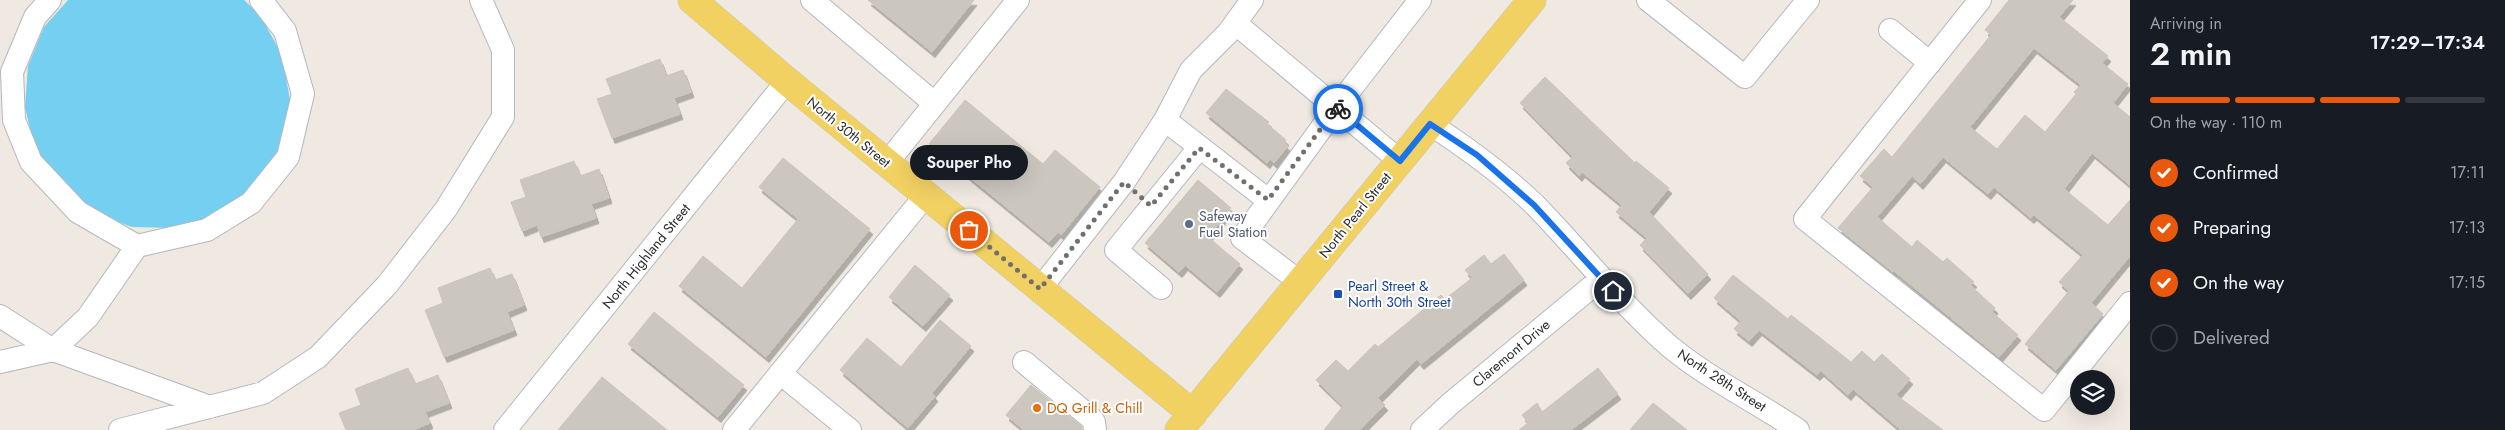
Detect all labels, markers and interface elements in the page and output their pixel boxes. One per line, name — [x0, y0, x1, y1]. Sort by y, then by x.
text: Arriving in — [2150, 12, 2222, 35]
text: 17:29–17:34 — [2370, 29, 2485, 56]
text: 2 min — [2150, 31, 2232, 77]
courier — [1313, 84, 1363, 134]
street label: North 30th Street — [803, 92, 896, 172]
icon: bike — [1324, 95, 1352, 123]
text: On the way · 110 m — [2150, 111, 2282, 134]
callout: Souper Pho — [910, 145, 1028, 180]
text: Souper Pho — [926, 151, 1012, 174]
icon: check — [2150, 159, 2178, 187]
text: Confirmed — [2193, 159, 2279, 186]
text: 17:11 — [2450, 161, 2485, 184]
street label: North Pearl Street — [1314, 167, 1396, 262]
street label: North Highland Street — [597, 199, 695, 313]
place label: Safeway Fuel Station — [1199, 206, 1267, 242]
pin — [948, 209, 990, 251]
icon: check — [2150, 214, 2178, 242]
text: Preparing — [2193, 214, 2271, 241]
icon: bag — [955, 216, 983, 244]
text: 17:13 — [2449, 216, 2485, 239]
marker: Safeway Fuel Station — [1183, 218, 1195, 230]
icon: check — [2150, 269, 2178, 297]
text: On the way — [2193, 269, 2284, 296]
pin — [1592, 270, 1634, 312]
text: 17:15 — [2448, 271, 2485, 294]
place label: Pearl Street & North 30th Street — [1348, 276, 1451, 312]
icon: home — [1599, 277, 1627, 305]
marker: Pearl Street & North 30th Street — [1332, 288, 1344, 300]
street label: Claremont Drive — [1468, 315, 1554, 391]
text: Delivered — [2193, 324, 2270, 351]
street label: North 28th Street — [1674, 344, 1771, 417]
map controls — [2070, 370, 2115, 415]
button: layers — [2070, 370, 2115, 415]
place label: DQ Grill & Chill — [1047, 398, 1142, 418]
marker: DQ Grill & Chill — [1031, 402, 1043, 414]

